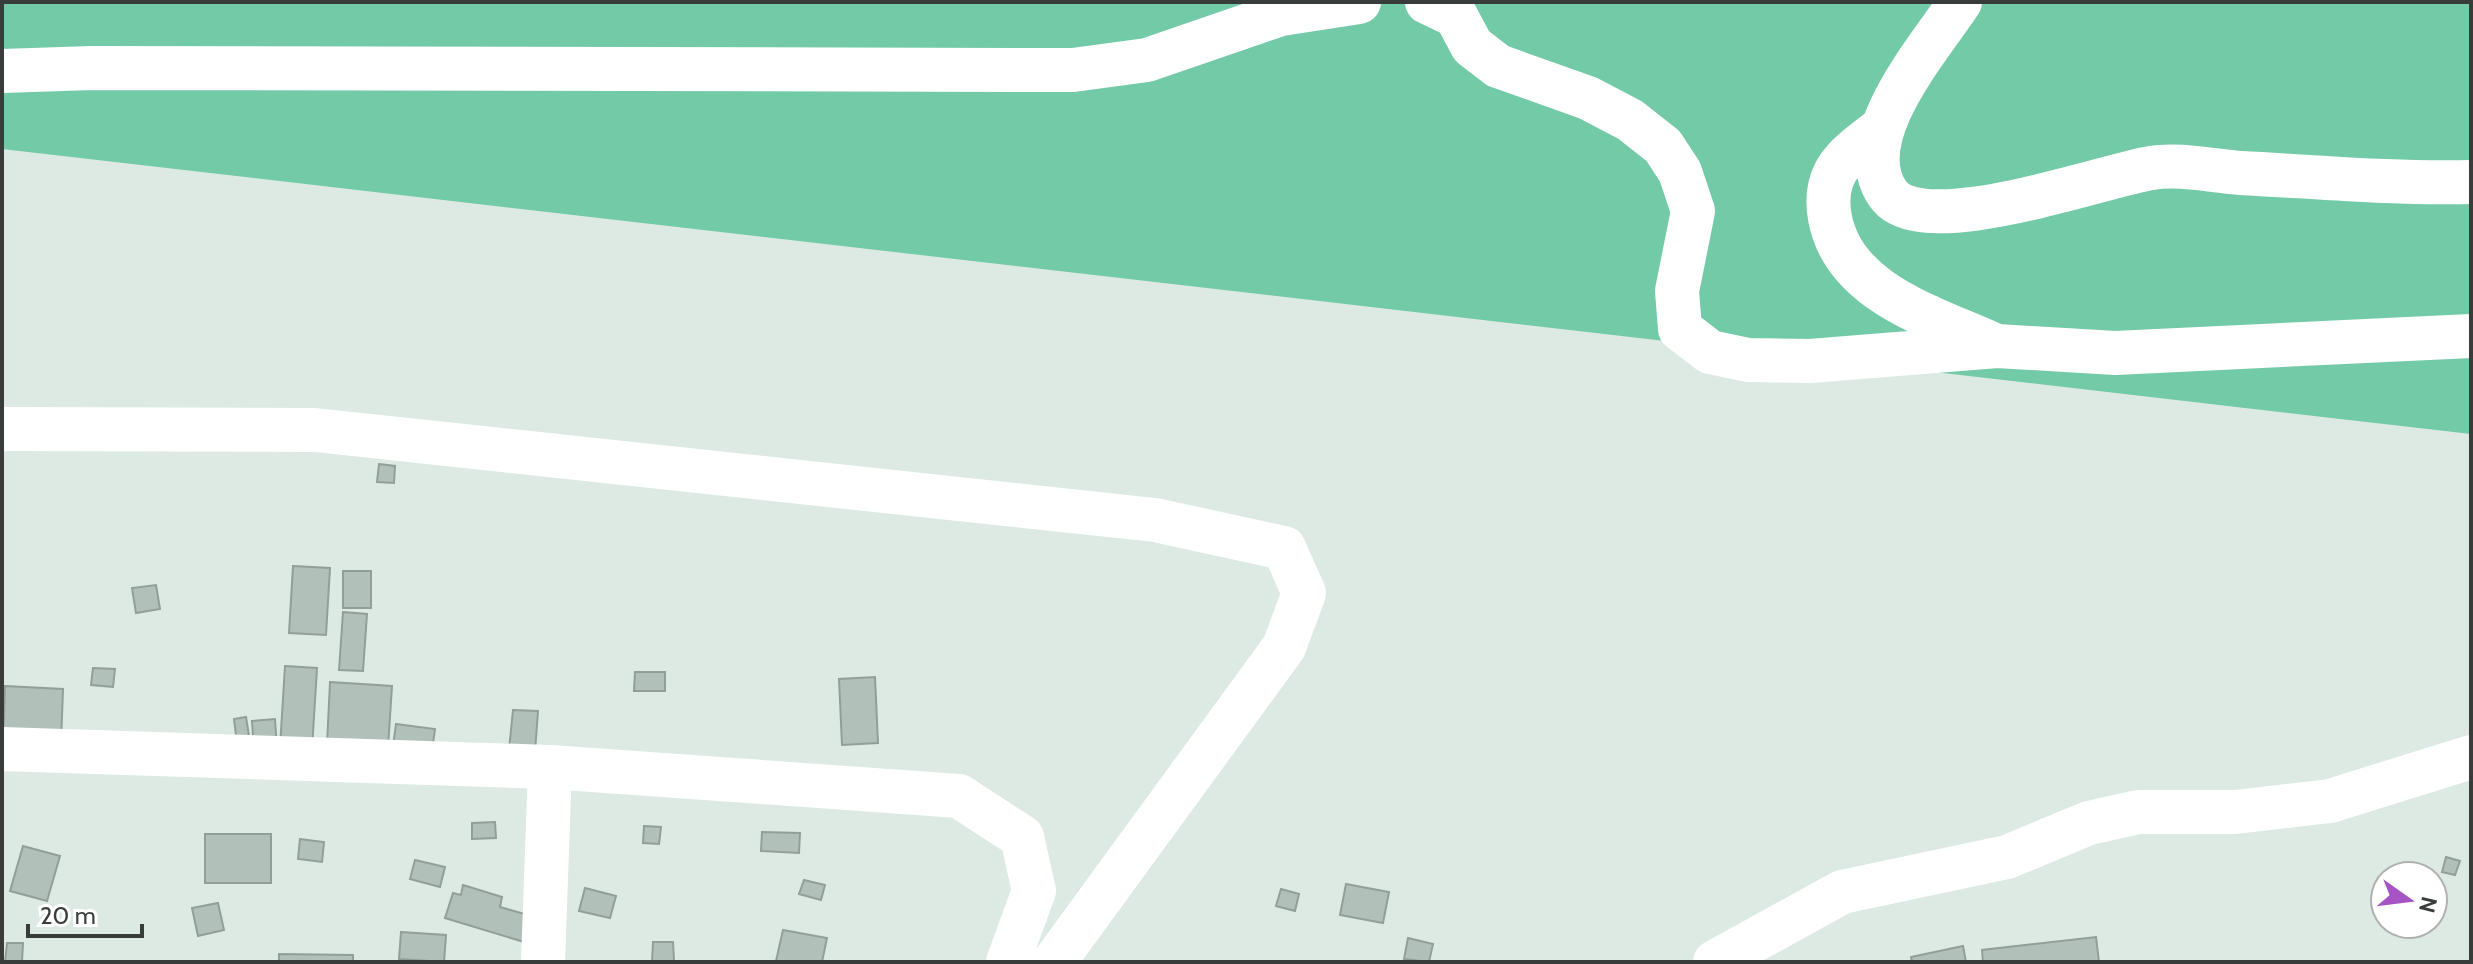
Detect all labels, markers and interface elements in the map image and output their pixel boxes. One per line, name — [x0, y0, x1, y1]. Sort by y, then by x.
north arrow — [2369, 860, 2449, 940]
scale bar — [28, 888, 142, 938]
text: N — [2413, 894, 2443, 916]
text: 20 m — [40, 901, 96, 930]

